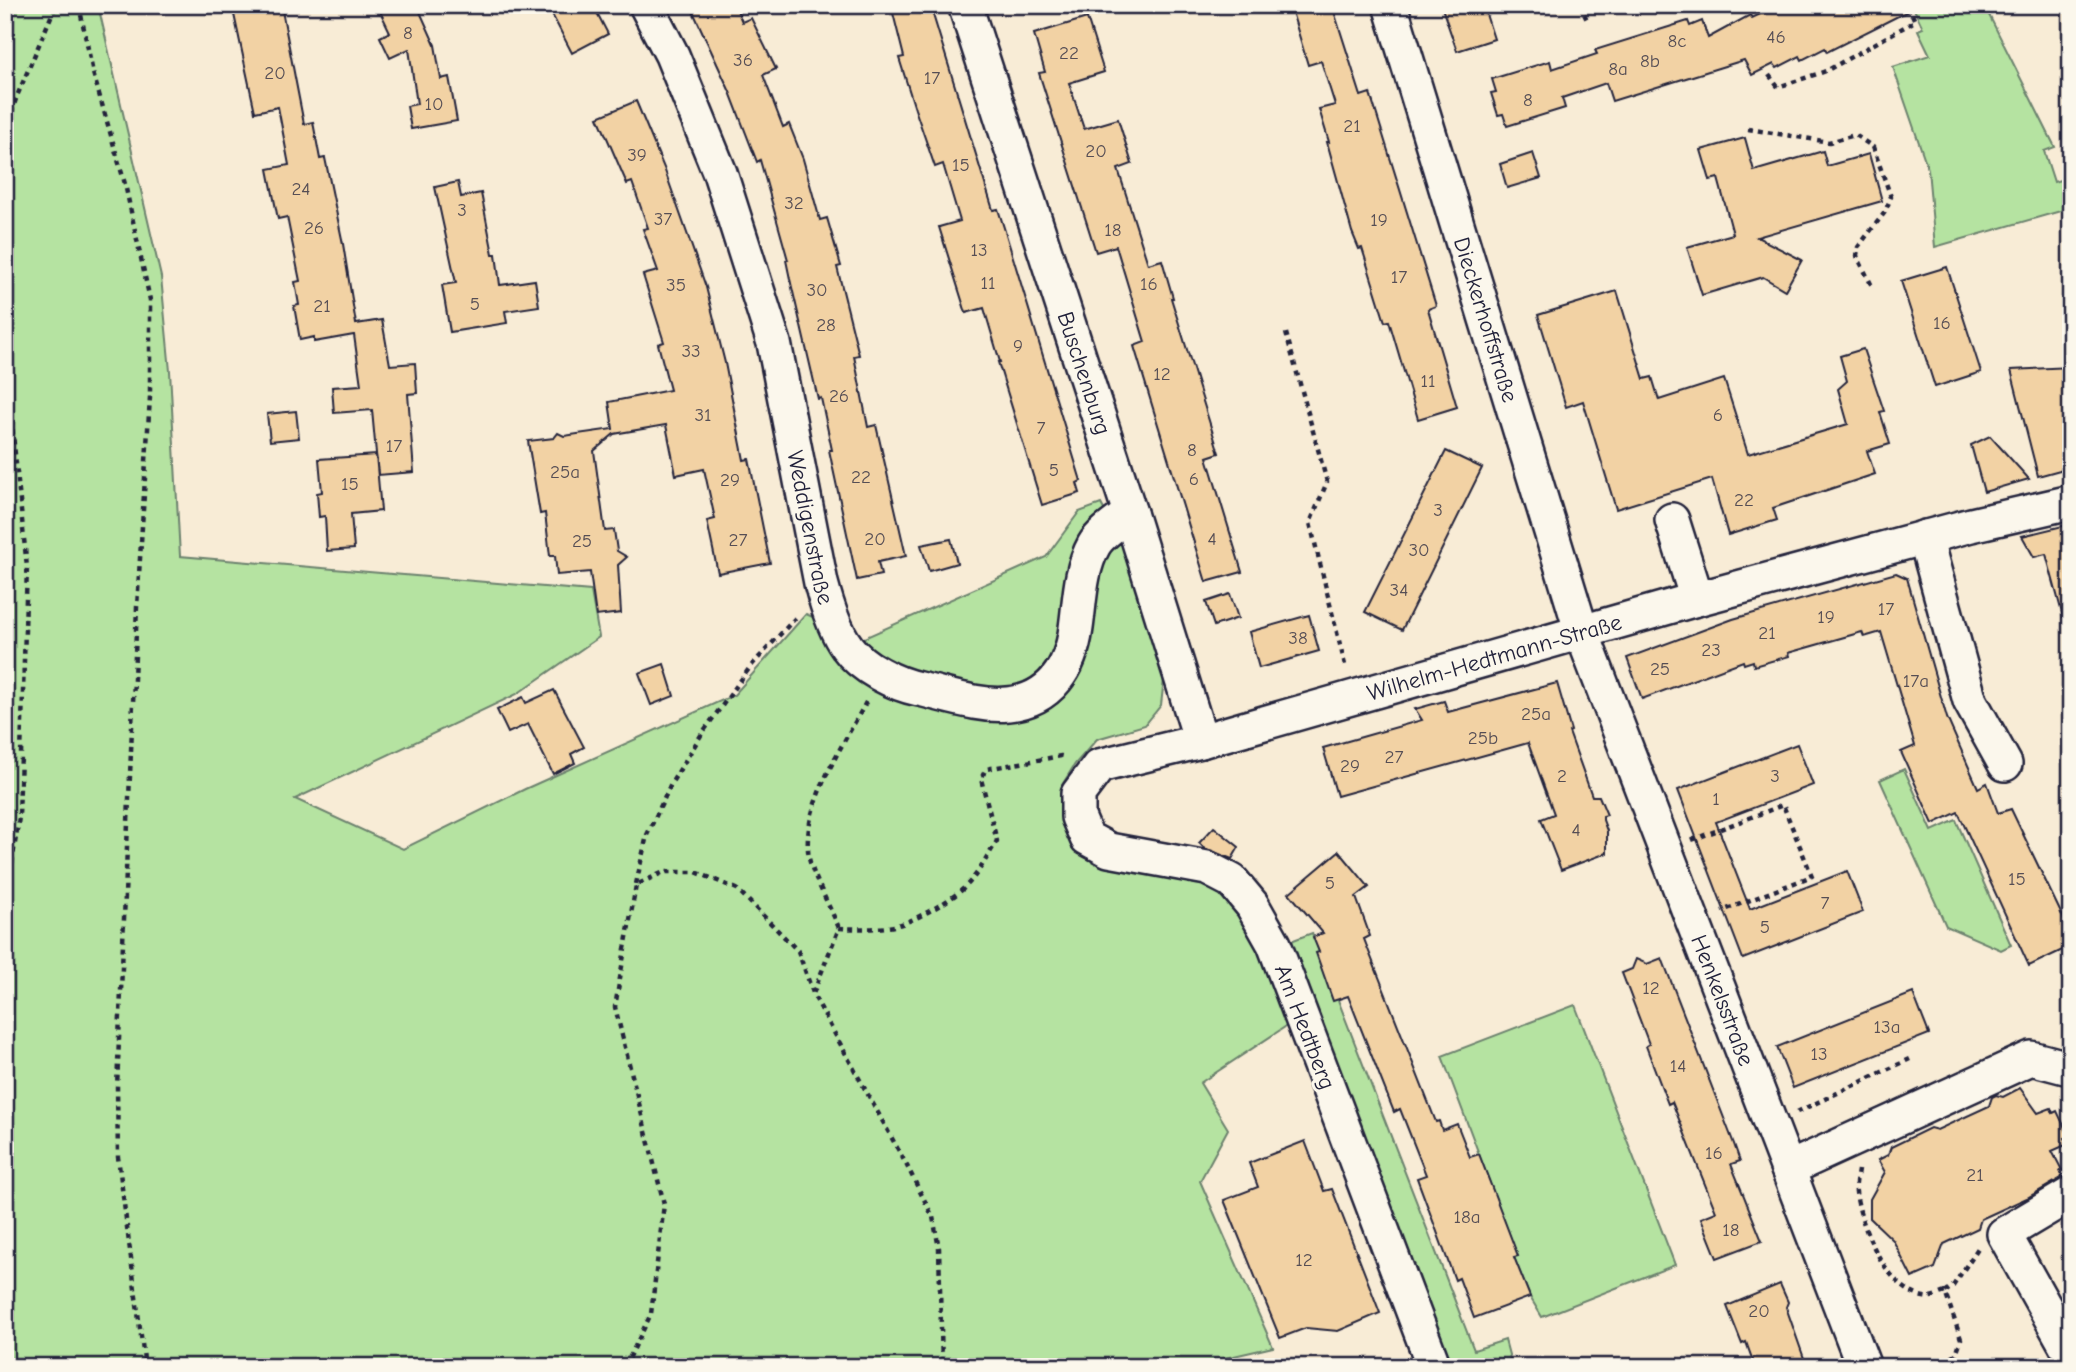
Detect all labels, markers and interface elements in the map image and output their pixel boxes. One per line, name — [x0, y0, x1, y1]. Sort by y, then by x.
house number: 8 — [403, 22, 413, 44]
house number: 46 — [1766, 26, 1786, 48]
house number: 8c — [1668, 30, 1686, 52]
house number: 22 — [1059, 42, 1079, 64]
house number: 36 — [733, 49, 753, 71]
house number: 8b — [1640, 50, 1660, 72]
house number: 8a — [1608, 58, 1628, 80]
house number: 20 — [264, 62, 286, 84]
house number: 17 — [924, 67, 940, 89]
house number: 8 — [1523, 89, 1533, 111]
house number: 10 — [424, 93, 444, 115]
house number: 21 — [1343, 115, 1361, 137]
house number: 20 — [1085, 140, 1107, 162]
house number: 39 — [627, 144, 647, 166]
house number: 15 — [952, 154, 970, 176]
house number: 24 — [291, 178, 311, 200]
house number: 32 — [784, 192, 804, 214]
house number: 3 — [457, 199, 467, 221]
house number: 37 — [654, 208, 672, 230]
house number: 19 — [1370, 209, 1388, 231]
house number: 26 — [304, 217, 324, 239]
house number: 18 — [1104, 219, 1122, 241]
street label: Dieckerhoffstraße — [1448, 234, 1524, 405]
house number: 13 — [970, 239, 988, 261]
house number: 17 — [1391, 266, 1407, 288]
house number: 11 — [980, 272, 996, 294]
house number: 16 — [1140, 273, 1158, 295]
house number: 35 — [666, 274, 686, 296]
house number: 30 — [806, 279, 828, 301]
house number: 5 — [470, 293, 480, 315]
house number: 21 — [313, 295, 331, 317]
street label: Buschenburg — [1052, 308, 1117, 438]
house number: 16 — [1933, 312, 1951, 334]
house number: 28 — [816, 314, 836, 336]
house number: 9 — [1013, 335, 1023, 357]
house number: 33 — [681, 340, 701, 362]
house number: 12 — [1153, 363, 1171, 385]
house number: 11 — [1420, 370, 1436, 392]
house number: 26 — [829, 385, 849, 407]
house number: 31 — [694, 404, 712, 426]
house number: 6 — [1713, 404, 1723, 426]
house number: 7 — [1037, 417, 1046, 439]
house number: 17 — [386, 435, 402, 457]
house number: 8 — [1187, 439, 1197, 461]
street label: Weddigenstraße — [782, 448, 840, 608]
house number: 5 — [1049, 459, 1059, 481]
house number: 25a — [550, 461, 580, 483]
house number: 22 — [851, 466, 871, 488]
house number: 6 — [1189, 468, 1199, 490]
house number: 29 — [720, 469, 740, 491]
house number: 15 — [341, 473, 359, 495]
house number: 22 — [1734, 489, 1754, 511]
house number: 3 — [1433, 499, 1443, 521]
house number: 20 — [864, 528, 886, 550]
house number: 4 — [1207, 528, 1217, 550]
house number: 27 — [729, 529, 747, 551]
house number: 25 — [572, 530, 592, 552]
house number: 30 — [1408, 539, 1430, 561]
house number: 34 — [1390, 579, 1408, 601]
house number: 17 — [1878, 598, 1894, 620]
house number: 19 — [1817, 606, 1835, 628]
street label: Wilhelm-Hedtmann-Straße — [1364, 608, 1625, 706]
house number: 21 — [1758, 622, 1776, 644]
house number: 38 — [1288, 627, 1308, 649]
house number: 23 — [1701, 639, 1721, 661]
house number: 25 — [1650, 658, 1670, 680]
house number: 17a — [1903, 670, 1929, 692]
house number: 25a — [1521, 703, 1551, 725]
house number: 25b — [1468, 727, 1498, 749]
house number: 27 — [1385, 746, 1403, 768]
house number: 29 — [1340, 755, 1360, 777]
house number: 2 — [1557, 765, 1567, 787]
house number: 3 — [1770, 765, 1780, 787]
house number: 1 — [1712, 788, 1720, 810]
house number: 4 — [1571, 819, 1581, 841]
house number: 15 — [2008, 868, 2026, 890]
house number: 5 — [1325, 872, 1335, 894]
house number: 7 — [1821, 892, 1830, 914]
house number: 5 — [1760, 916, 1770, 938]
street label: Henkelsstraße — [1686, 931, 1760, 1069]
street label: Am Hedtberg — [1269, 961, 1341, 1093]
house number: 12 — [1642, 977, 1660, 999]
house number: 13a — [1874, 1016, 1900, 1038]
house number: 13 — [1810, 1043, 1828, 1065]
house number: 14 — [1670, 1055, 1686, 1077]
house number: 16 — [1705, 1142, 1723, 1164]
house number: 21 — [1966, 1164, 1984, 1186]
house number: 18a — [1453, 1206, 1481, 1228]
house number: 18 — [1722, 1219, 1740, 1241]
house number: 12 — [1295, 1249, 1313, 1271]
house number: 20 — [1748, 1300, 1770, 1322]

